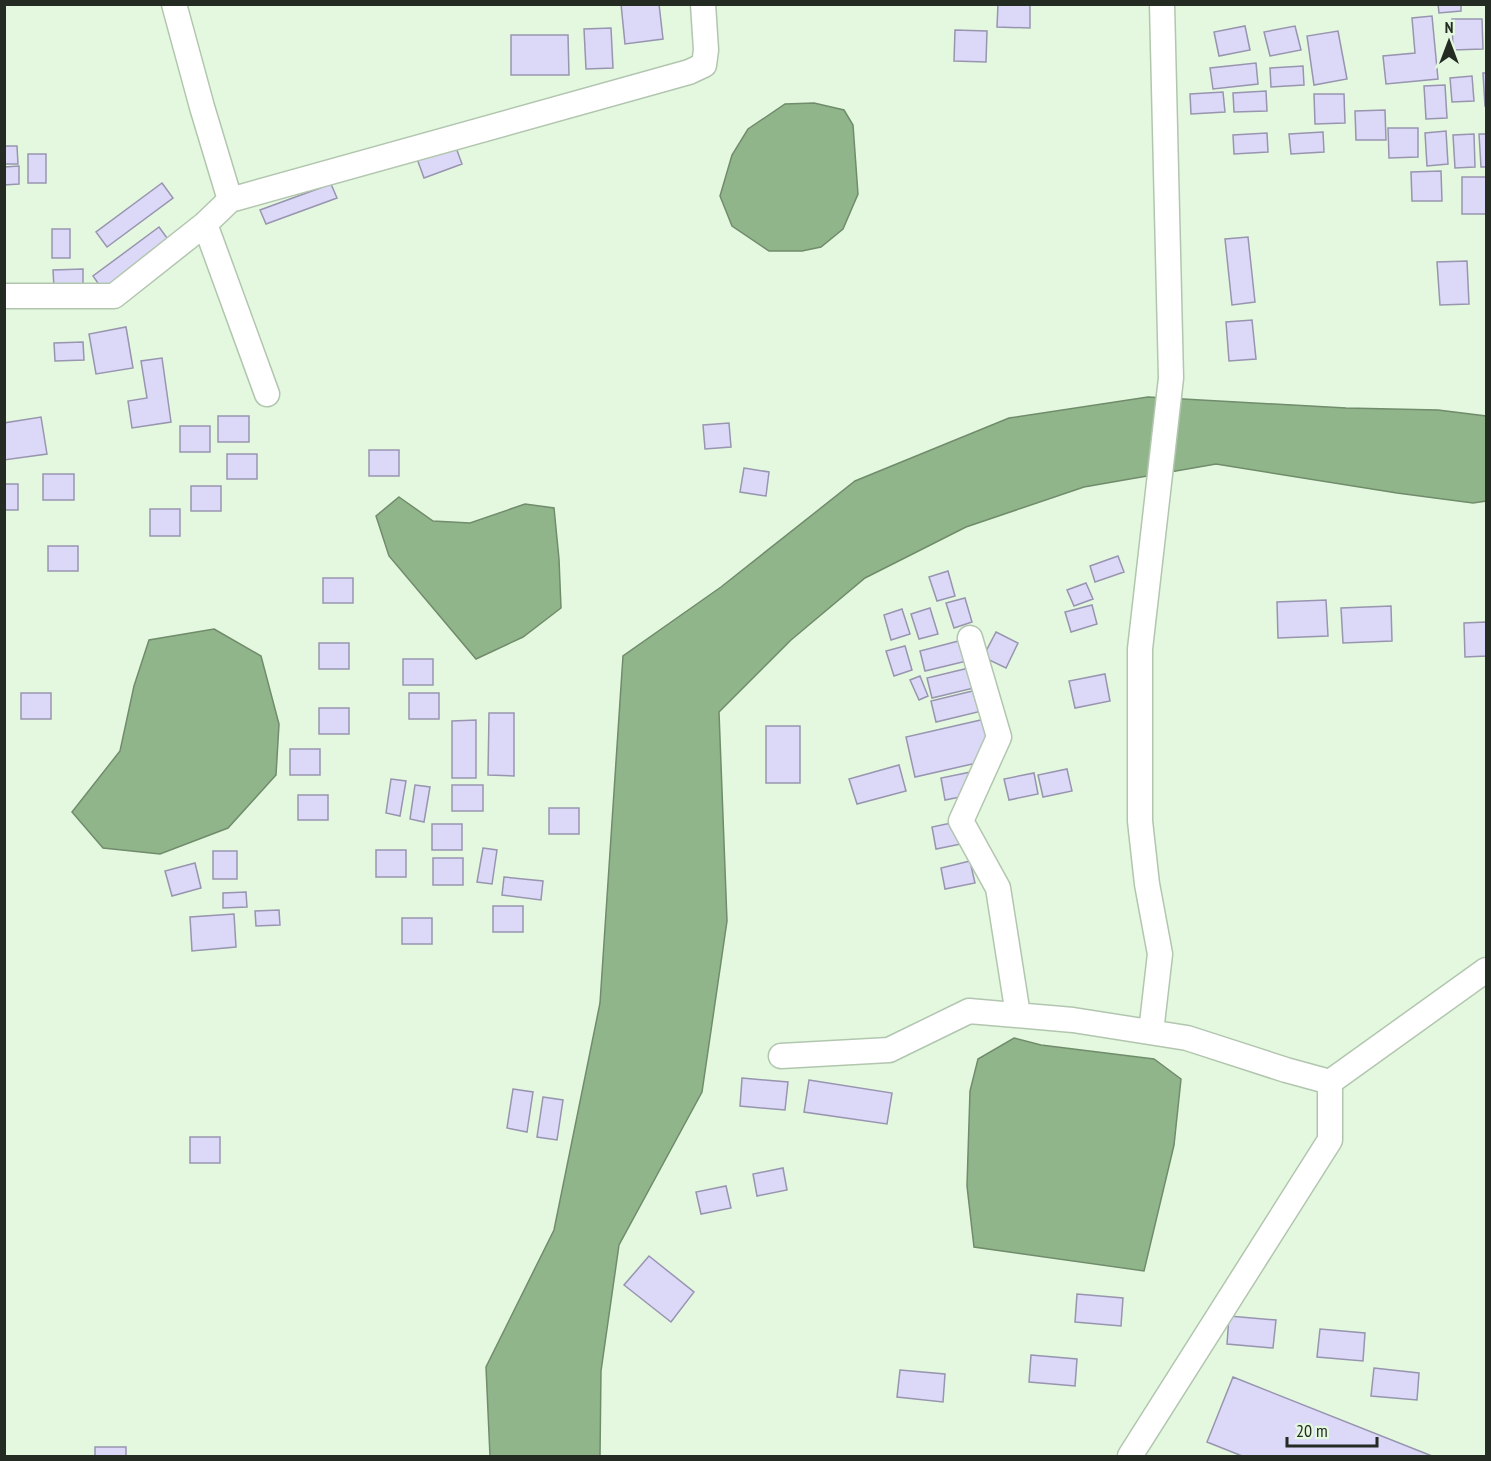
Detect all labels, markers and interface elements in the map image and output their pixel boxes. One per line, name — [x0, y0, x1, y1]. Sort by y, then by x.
north arrow — [1419, 12, 1479, 72]
text: N — [1445, 17, 1453, 37]
scale bar — [1287, 1410, 1377, 1448]
text: 20 m — [1296, 1419, 1328, 1442]

